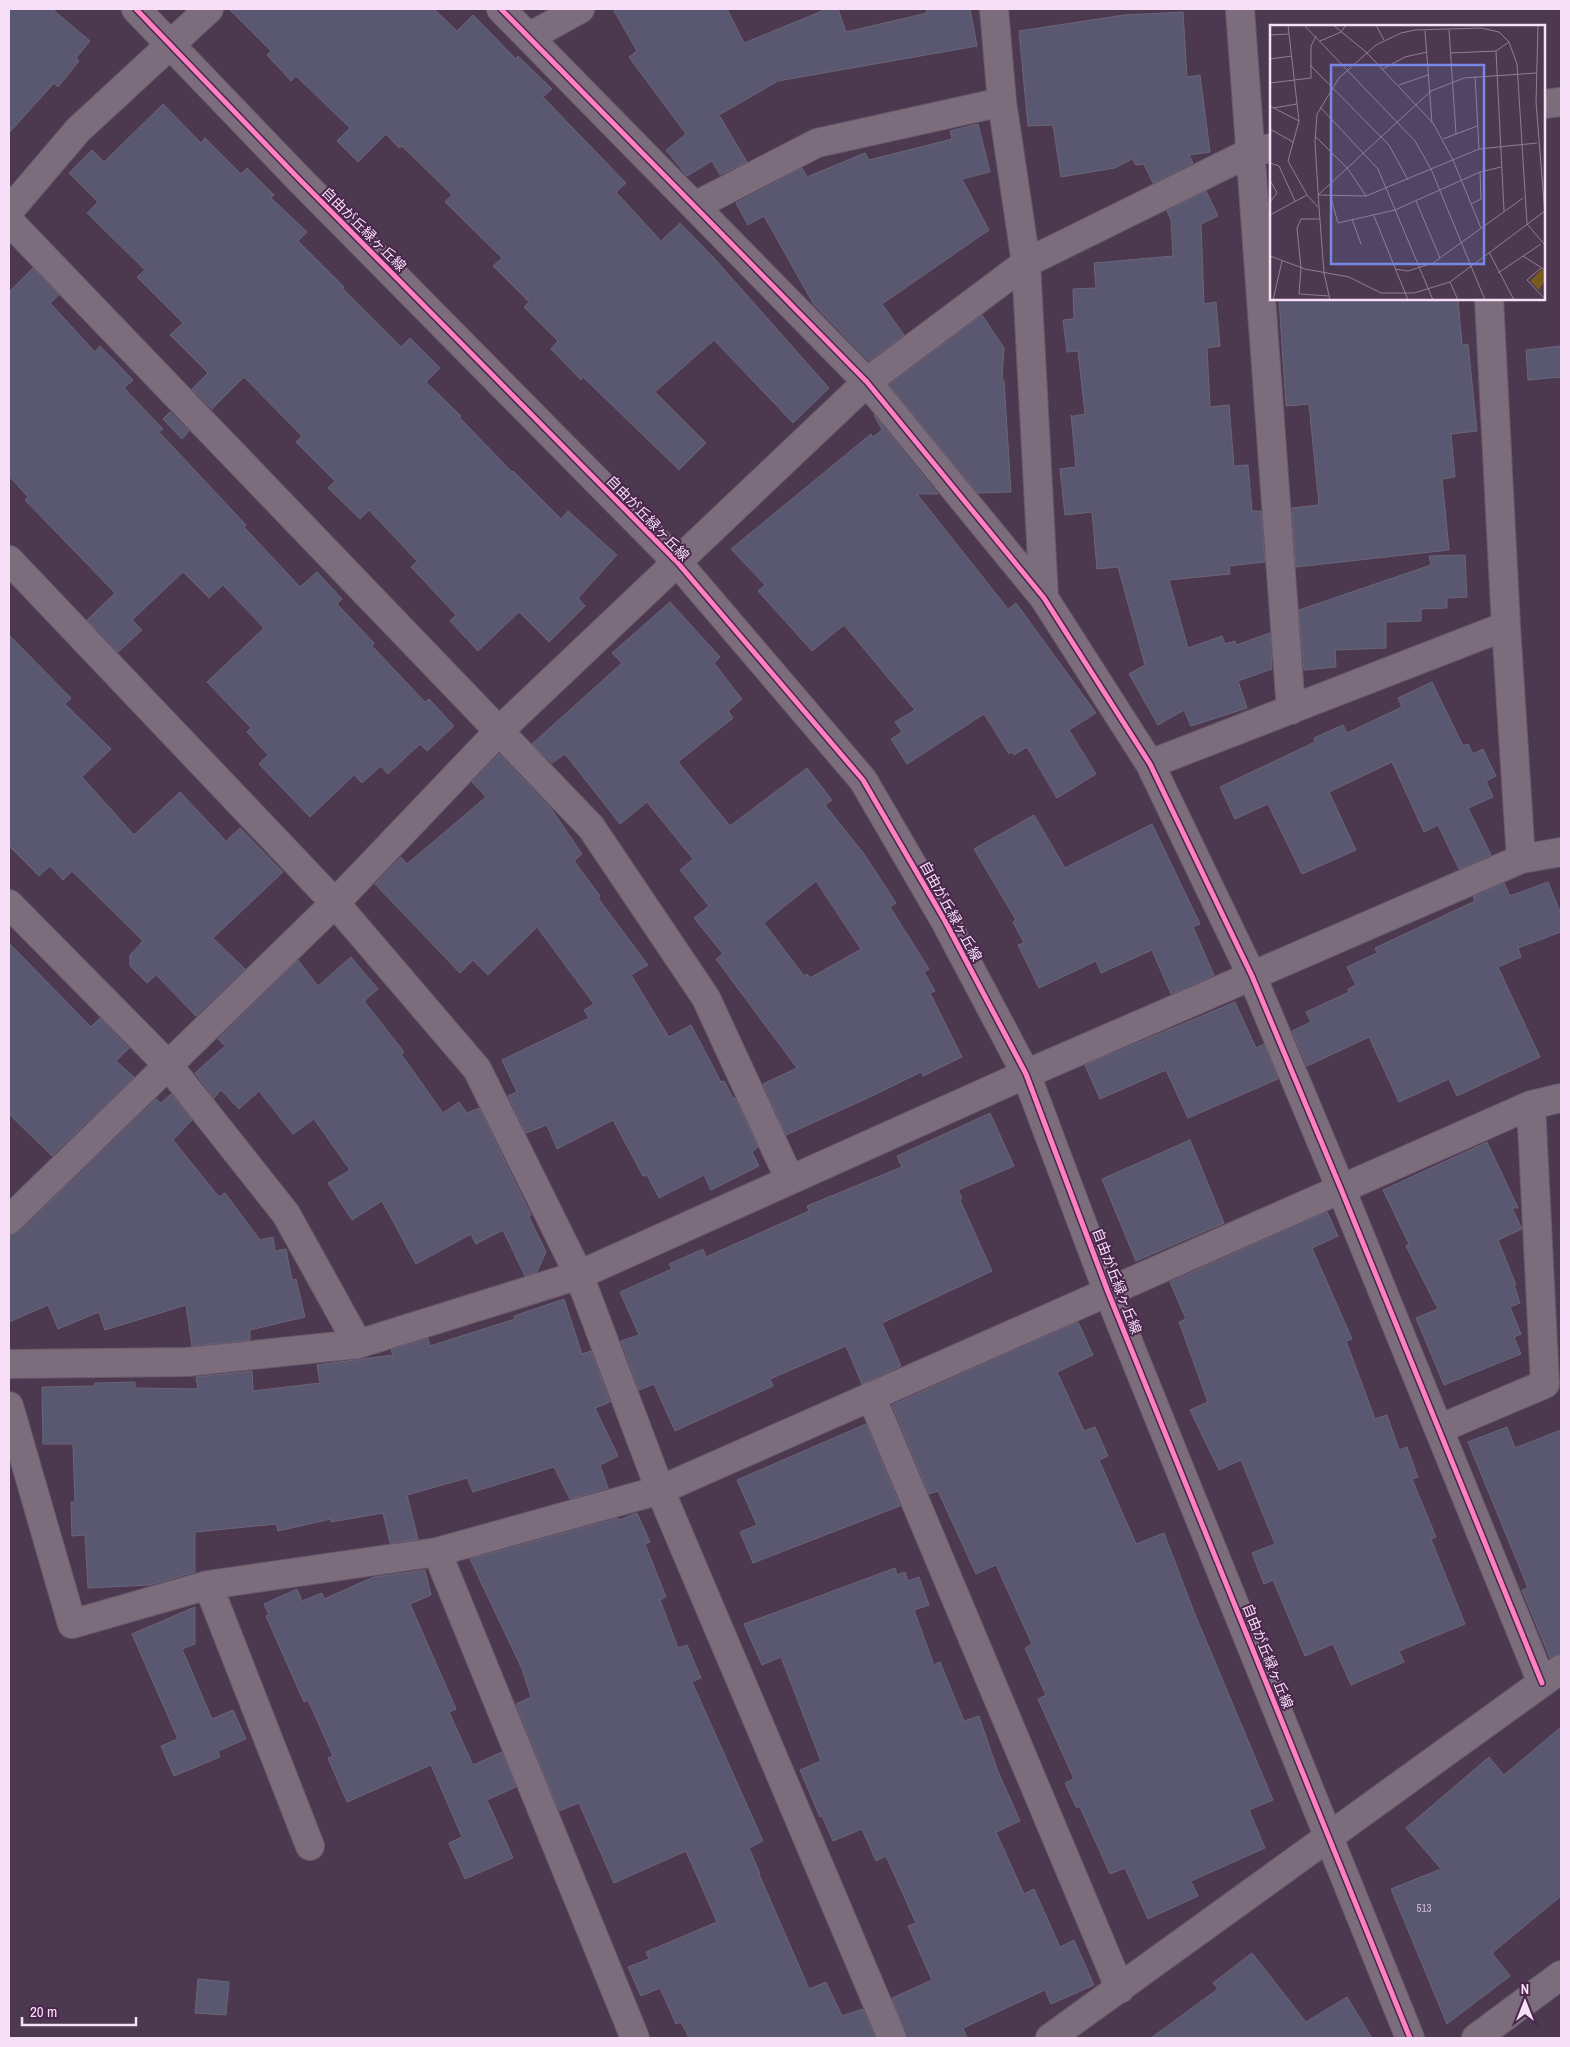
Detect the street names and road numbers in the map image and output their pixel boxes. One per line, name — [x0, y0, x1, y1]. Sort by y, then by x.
street label: 自由が丘緑ヶ丘線 — [318, 183, 410, 275]
street label: 自由が丘緑ヶ丘線 — [603, 471, 693, 565]
street label: 自由が丘緑ヶ丘線 — [916, 858, 986, 964]
street label: 自由が丘緑ヶ丘線 — [1089, 1225, 1145, 1337]
street label: 自由が丘緑ヶ丘線 — [1239, 1601, 1297, 1711]

